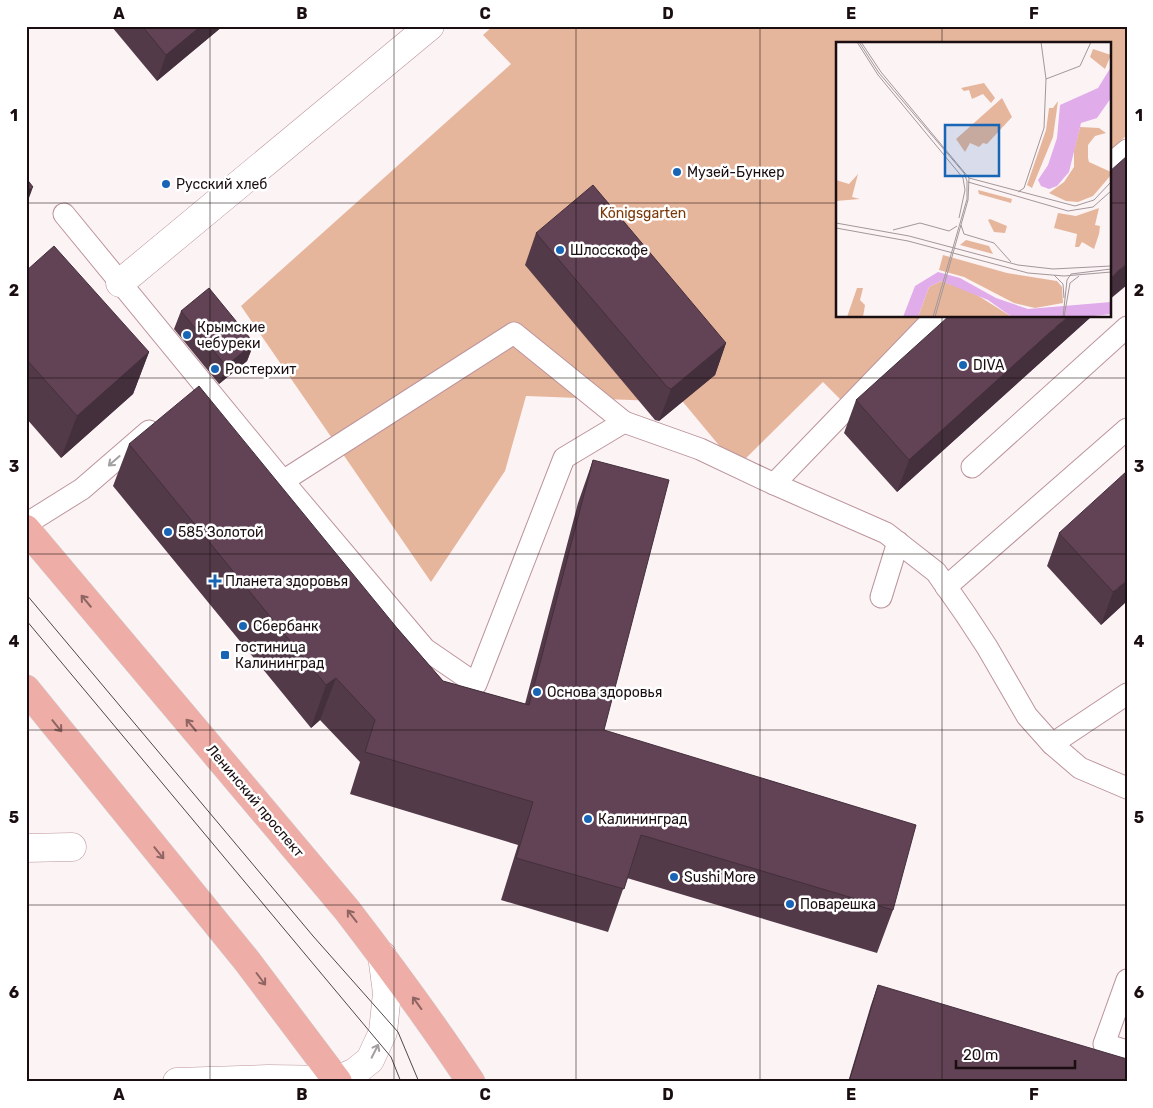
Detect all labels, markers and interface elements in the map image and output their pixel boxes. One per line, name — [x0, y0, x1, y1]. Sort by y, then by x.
text: A — [113, 4, 125, 23]
text: B — [296, 4, 308, 23]
text: C — [479, 4, 491, 23]
text: D — [662, 4, 674, 23]
text: E — [846, 4, 856, 23]
text: F — [1029, 4, 1039, 23]
inset map — [836, 42, 1110, 318]
text: 1 — [10, 106, 18, 125]
text: 1 — [1135, 106, 1143, 125]
place label: Музей-Бункер — [687, 164, 785, 181]
marker: Музей-Бункер — [671, 166, 683, 178]
place label: Русский хлеб — [176, 176, 268, 193]
marker: Русский хлеб — [160, 178, 172, 190]
park label: Königsgarten — [600, 205, 686, 222]
place label: Шлосскофе — [570, 242, 648, 259]
marker: Шлосскофе — [554, 244, 566, 256]
text: 2 — [9, 281, 19, 300]
text: 2 — [1134, 281, 1144, 300]
place label: Крымские чебуреки — [197, 319, 266, 352]
marker: Крымские чебуреки — [181, 329, 193, 341]
place label: DIVA — [973, 357, 1005, 374]
marker: DIVA — [957, 359, 969, 371]
place label: Ростерхит — [225, 361, 296, 378]
marker: Ростерхит — [209, 363, 221, 375]
one-way arrow — [108, 455, 121, 466]
text: 3 — [9, 457, 19, 476]
text: 3 — [1134, 457, 1144, 476]
place label: 585 Золотой — [178, 524, 263, 541]
marker: 585 Золотой — [162, 526, 174, 538]
place label: Планета здоровья — [225, 573, 348, 590]
marker: Планета здоровья — [209, 575, 221, 587]
one-way arrow — [81, 594, 92, 607]
place label: Сбербанк — [253, 618, 319, 635]
marker: Сбербанк — [237, 620, 249, 632]
text: 4 — [9, 632, 20, 651]
text: 4 — [1134, 632, 1145, 651]
place label: гостиница Калининград — [235, 639, 324, 672]
marker: гостиница Калининград — [219, 649, 231, 661]
place label: Основа здоровья — [547, 684, 662, 701]
marker: Основа здоровья — [531, 686, 543, 698]
one-way arrow — [186, 719, 197, 732]
one-way arrow — [51, 720, 62, 733]
street label: Ленинский проспект — [203, 741, 307, 861]
text: 5 — [9, 808, 19, 827]
text: 5 — [1134, 808, 1144, 827]
place label: Калининград — [598, 811, 687, 828]
marker: Калининград — [582, 813, 594, 825]
one-way arrow — [154, 846, 165, 859]
place label: Sushi More — [684, 869, 756, 886]
marker: Sushi More — [668, 871, 680, 883]
place label: Поварешка — [800, 896, 876, 913]
marker: Поварешка — [784, 898, 796, 910]
one-way arrow — [347, 910, 358, 923]
one-way arrow — [256, 972, 266, 986]
text: 6 — [9, 983, 19, 1002]
text: 6 — [1134, 983, 1144, 1002]
one-way arrow — [412, 996, 422, 1010]
scale bar — [956, 1038, 1074, 1070]
one-way arrow — [370, 1044, 380, 1059]
text: 20 m — [963, 1046, 998, 1064]
text: A — [113, 1085, 125, 1104]
text: B — [296, 1085, 308, 1104]
text: C — [479, 1085, 491, 1104]
text: D — [662, 1085, 674, 1104]
text: E — [846, 1085, 856, 1104]
text: F — [1029, 1085, 1039, 1104]

